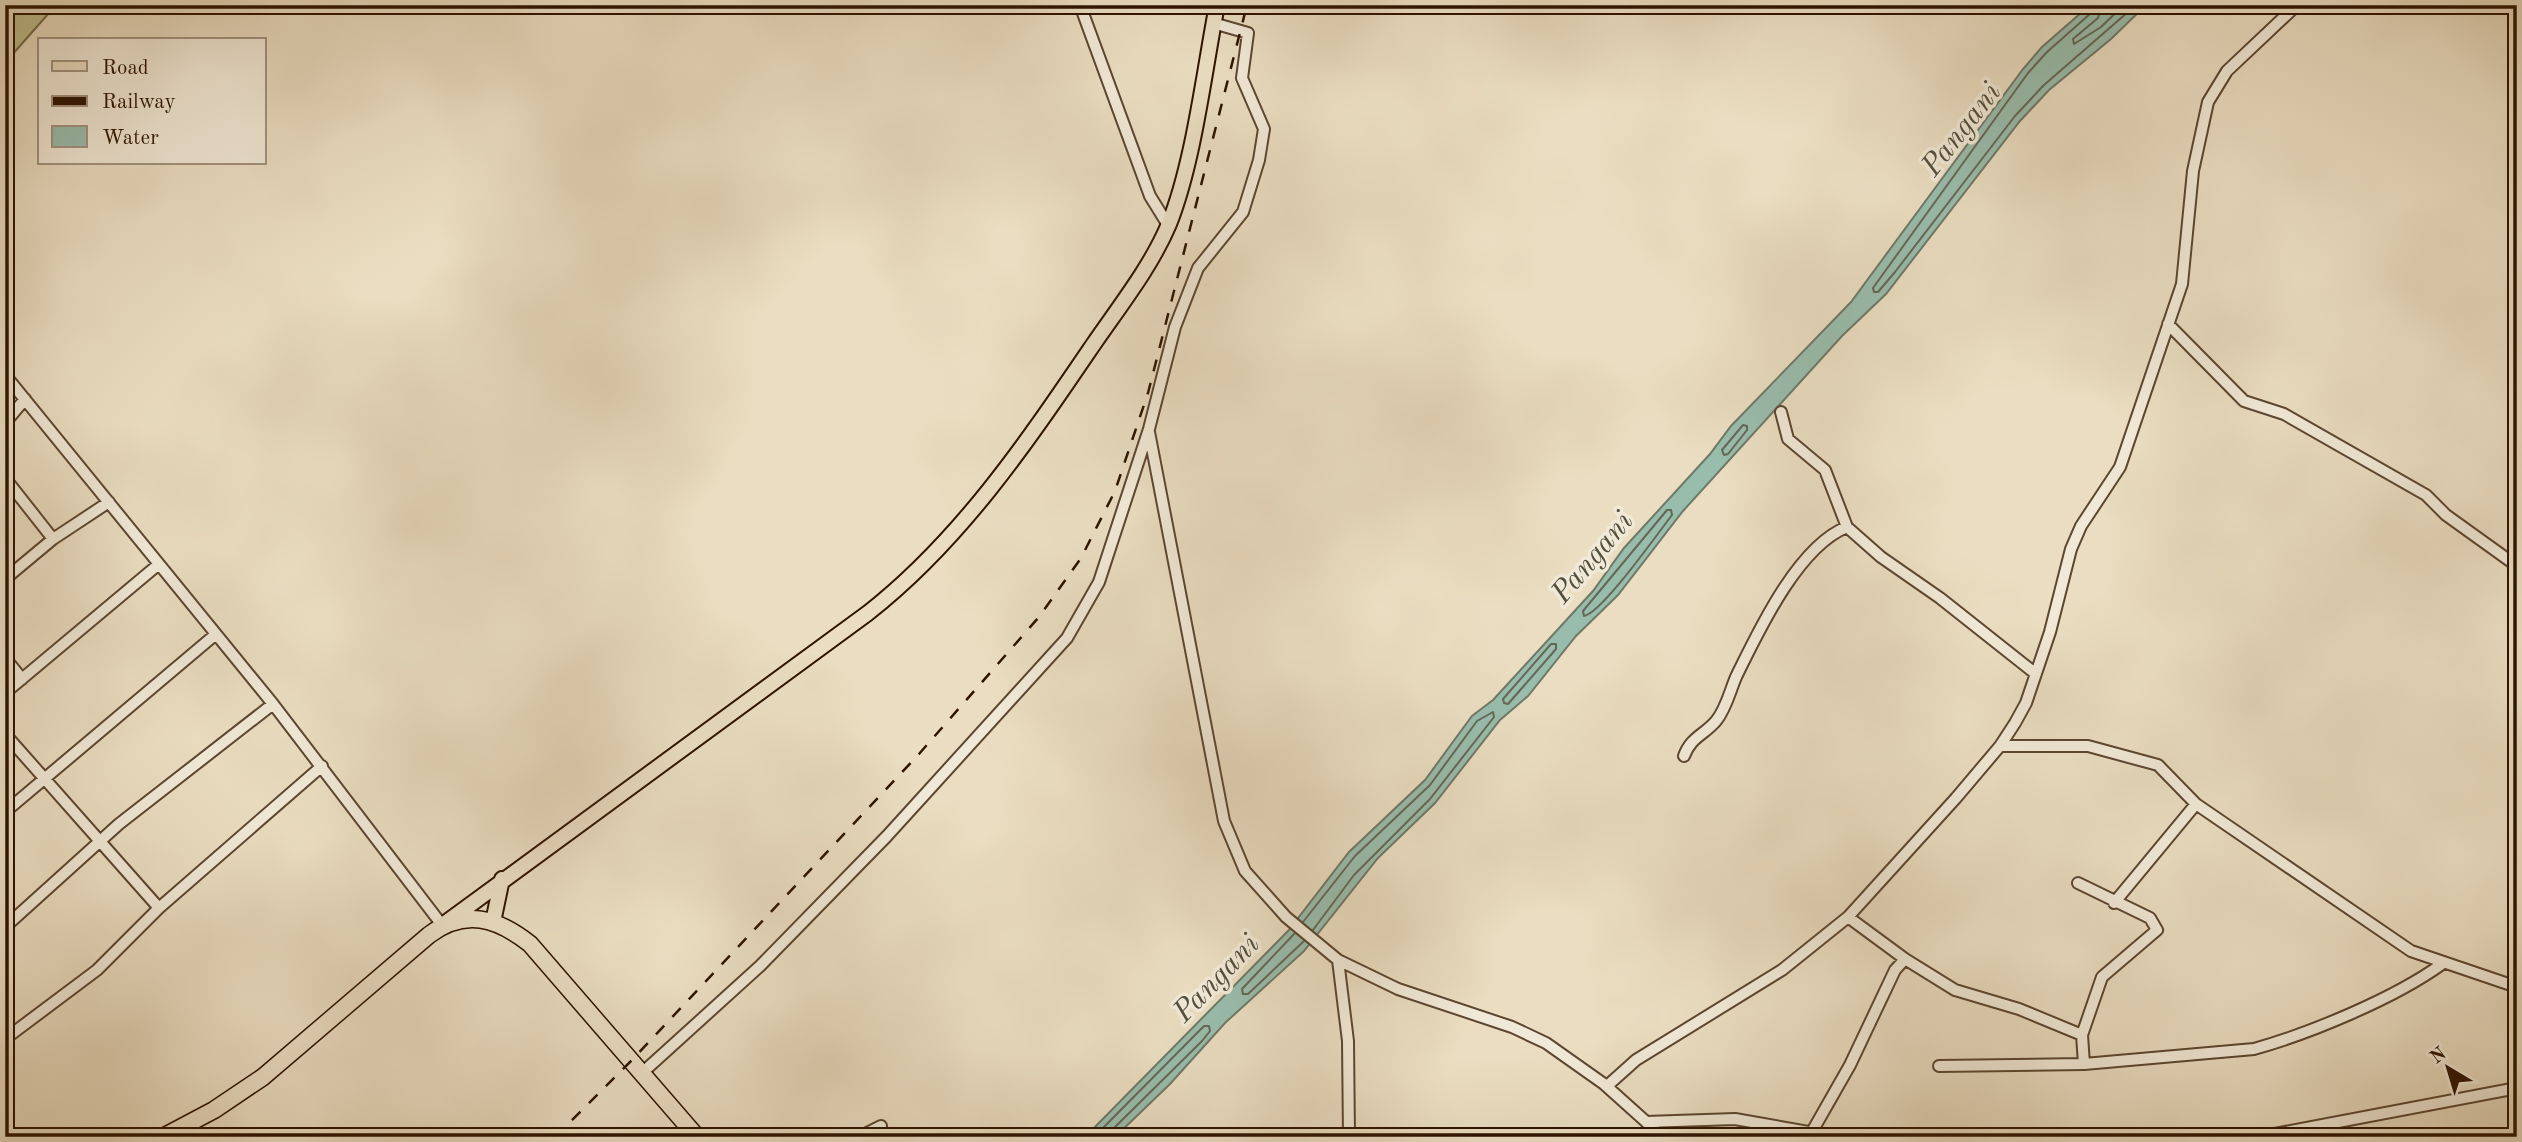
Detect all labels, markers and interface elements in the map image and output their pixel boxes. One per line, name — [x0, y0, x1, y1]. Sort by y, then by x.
legend — [38, 38, 266, 164]
text: Road — [102, 58, 149, 79]
water label: Pangani — [1916, 78, 2007, 183]
text: Railway — [102, 92, 176, 113]
text: Water — [102, 128, 159, 149]
water label: Pangani — [1546, 507, 1640, 610]
water label: Pangani — [1168, 929, 1266, 1029]
north arrow — [2414, 1034, 2484, 1104]
text: N — [2427, 1044, 2451, 1069]

